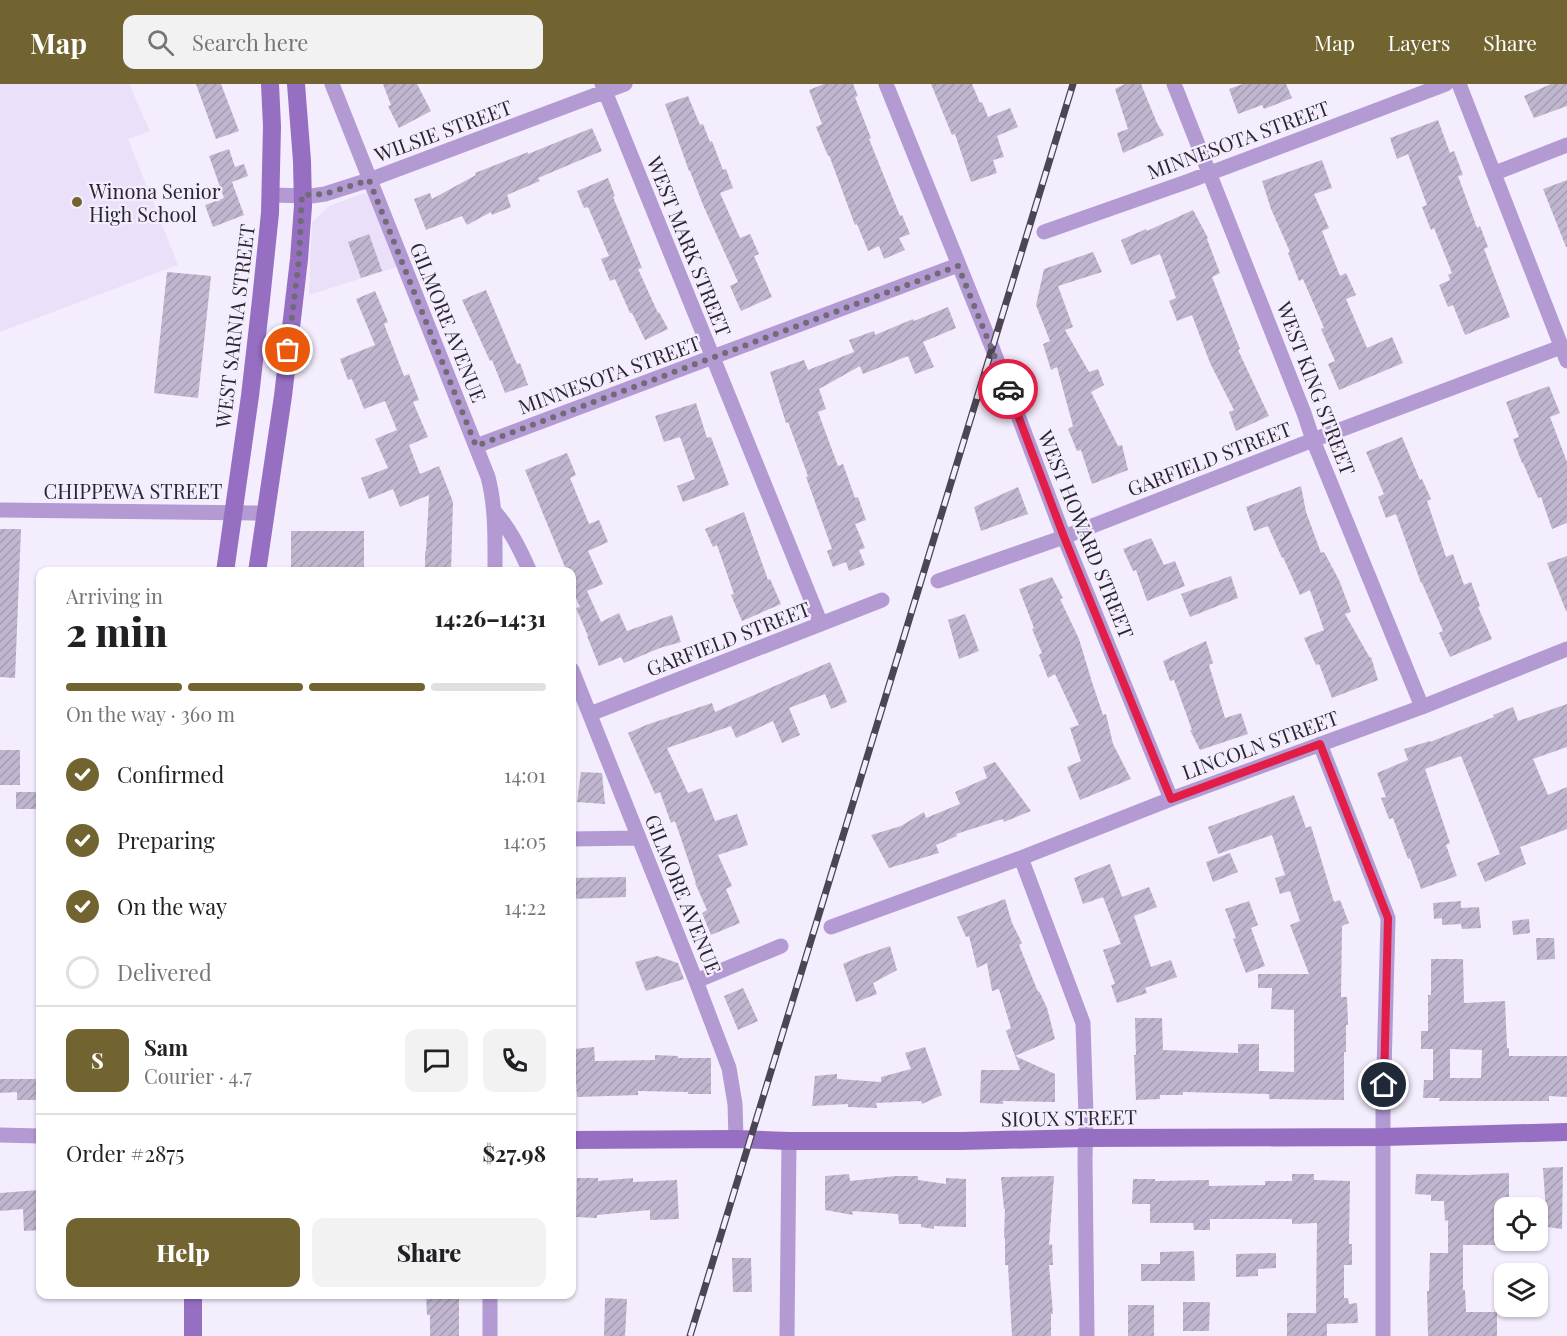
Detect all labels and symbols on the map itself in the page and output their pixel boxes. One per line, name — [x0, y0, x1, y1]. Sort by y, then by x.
street label: WILSIE STREET — [370, 93, 515, 168]
street label: MINNESOTA STREET — [1143, 93, 1333, 185]
street label: WEST MARK STREET — [641, 151, 738, 340]
place label: Winona Senior High School — [88, 177, 221, 227]
marker: Winona Senior High School — [70, 195, 84, 209]
street label: WEST SARNIA STREET — [208, 222, 260, 431]
street label: GILMORE AVENUE — [405, 238, 493, 406]
street label: WEST KING STREET — [1271, 296, 1363, 479]
pin — [262, 324, 313, 375]
street label: MINNESOTA STREET — [514, 328, 704, 420]
courier — [978, 359, 1038, 419]
street label: GARFIELD STREET — [1123, 414, 1295, 502]
street label: WEST HOWARD STREET — [1033, 425, 1141, 642]
street label: CHIPPEWA STREET — [44, 477, 222, 504]
street label: GARFIELD STREET — [642, 594, 814, 682]
street label: LINCOLN STREET — [1178, 703, 1342, 785]
street label: GILMORE AVENUE — [640, 810, 728, 978]
pin — [1358, 1059, 1409, 1110]
street label: SIOUX STREET — [1001, 1102, 1137, 1132]

